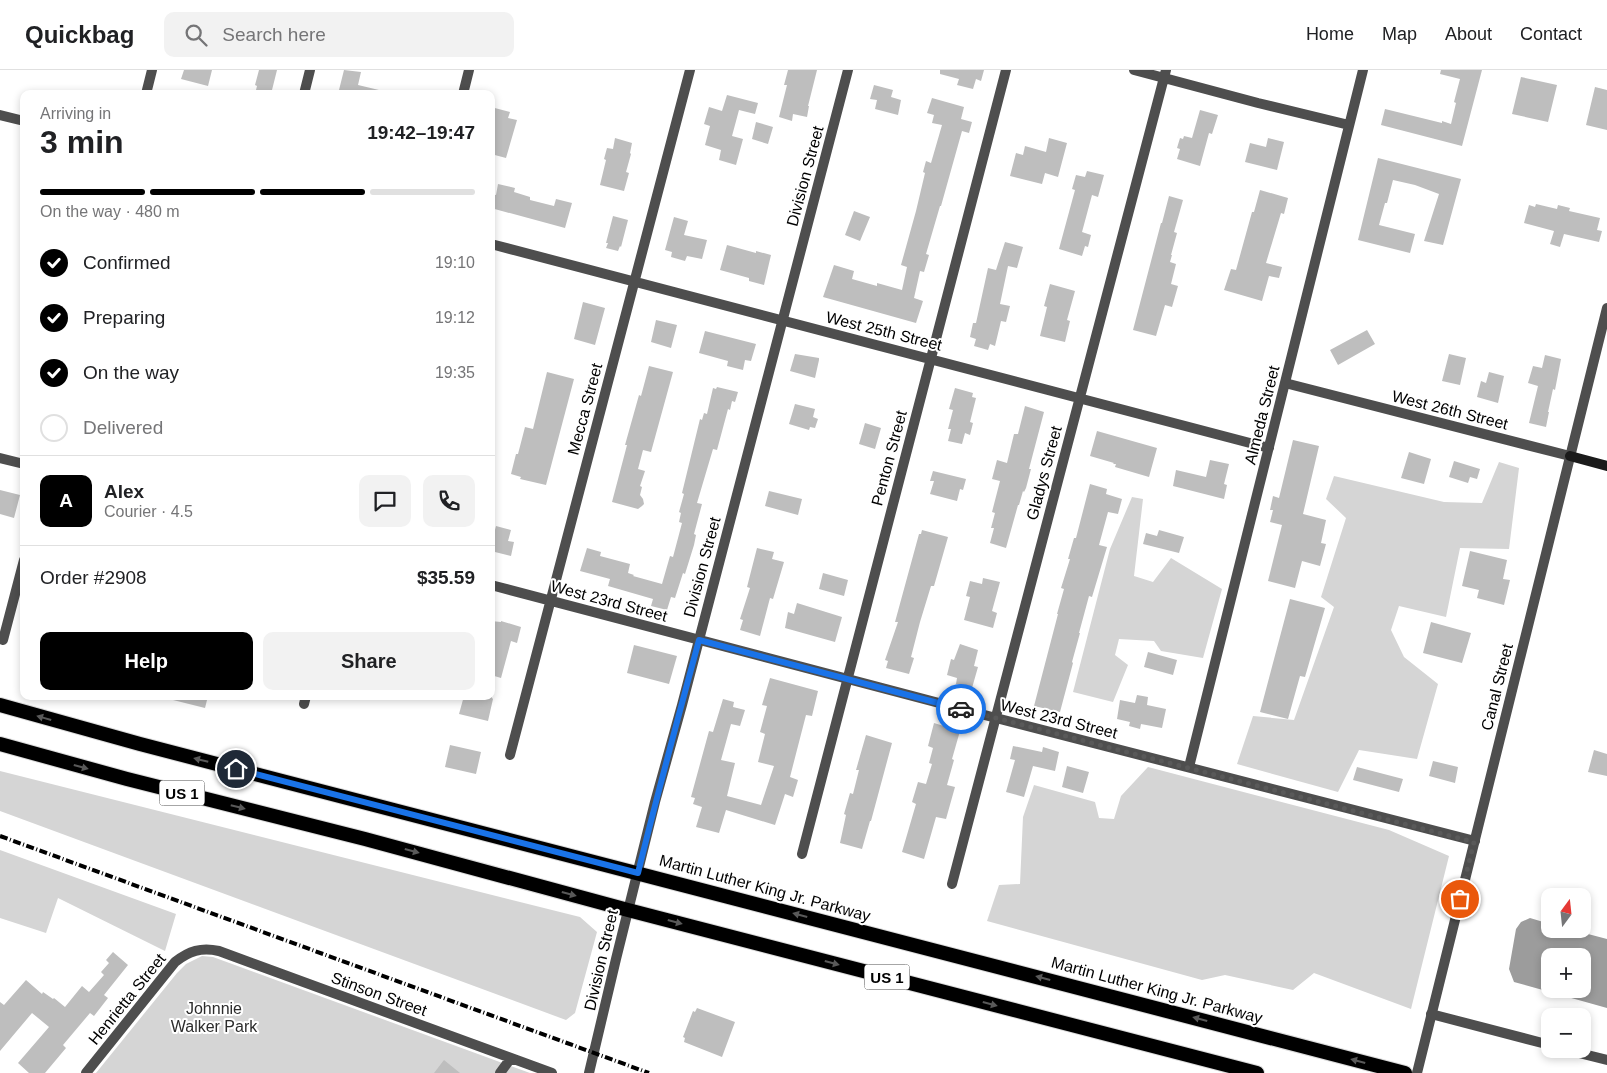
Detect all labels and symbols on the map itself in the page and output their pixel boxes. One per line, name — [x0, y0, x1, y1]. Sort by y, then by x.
street label: Division Street — [783, 123, 827, 228]
street label: West 25th Street — [824, 308, 944, 354]
street label: Mecca Street — [565, 361, 606, 457]
street label: Almeda Street — [1241, 363, 1283, 466]
street label: West 26th Street — [1390, 387, 1510, 433]
street label: Penton Street — [868, 408, 910, 507]
street label: Gladys Street — [1023, 423, 1065, 522]
street label: Division Street — [680, 514, 724, 619]
street label: West 23rd Street — [549, 577, 670, 625]
street label: Canal Street — [1478, 641, 1516, 732]
courier — [936, 684, 986, 734]
street label: West 23rd Street — [999, 696, 1120, 742]
one-way arrow — [36, 714, 51, 722]
pin — [215, 748, 257, 790]
one-way arrow — [194, 756, 209, 764]
one-way arrow — [73, 763, 88, 771]
road number: US 1 — [160, 780, 204, 806]
one-way arrow — [230, 803, 245, 811]
one-way arrow — [404, 848, 419, 856]
street label: Martin Luther King Jr. Parkway — [658, 852, 872, 924]
pin — [1439, 878, 1481, 920]
north arrow — [1541, 888, 1591, 938]
one-way arrow — [561, 890, 576, 898]
street label: Division Street — [581, 907, 621, 1012]
one-way arrow — [792, 911, 807, 919]
one-way arrow — [668, 918, 683, 926]
street label: Henrietta Street — [85, 950, 169, 1048]
street label: Martin Luther King Jr. Parkway — [1050, 954, 1264, 1026]
one-way arrow — [825, 959, 840, 967]
road number: US 1 — [864, 964, 910, 990]
street label: Stinson Street — [329, 969, 430, 1019]
one-way arrow — [1036, 974, 1051, 982]
park label: Johnnie Walker Park — [171, 1000, 258, 1035]
one-way arrow — [982, 1000, 997, 1008]
one-way arrow — [1193, 1015, 1208, 1023]
one-way arrow — [1350, 1056, 1365, 1064]

